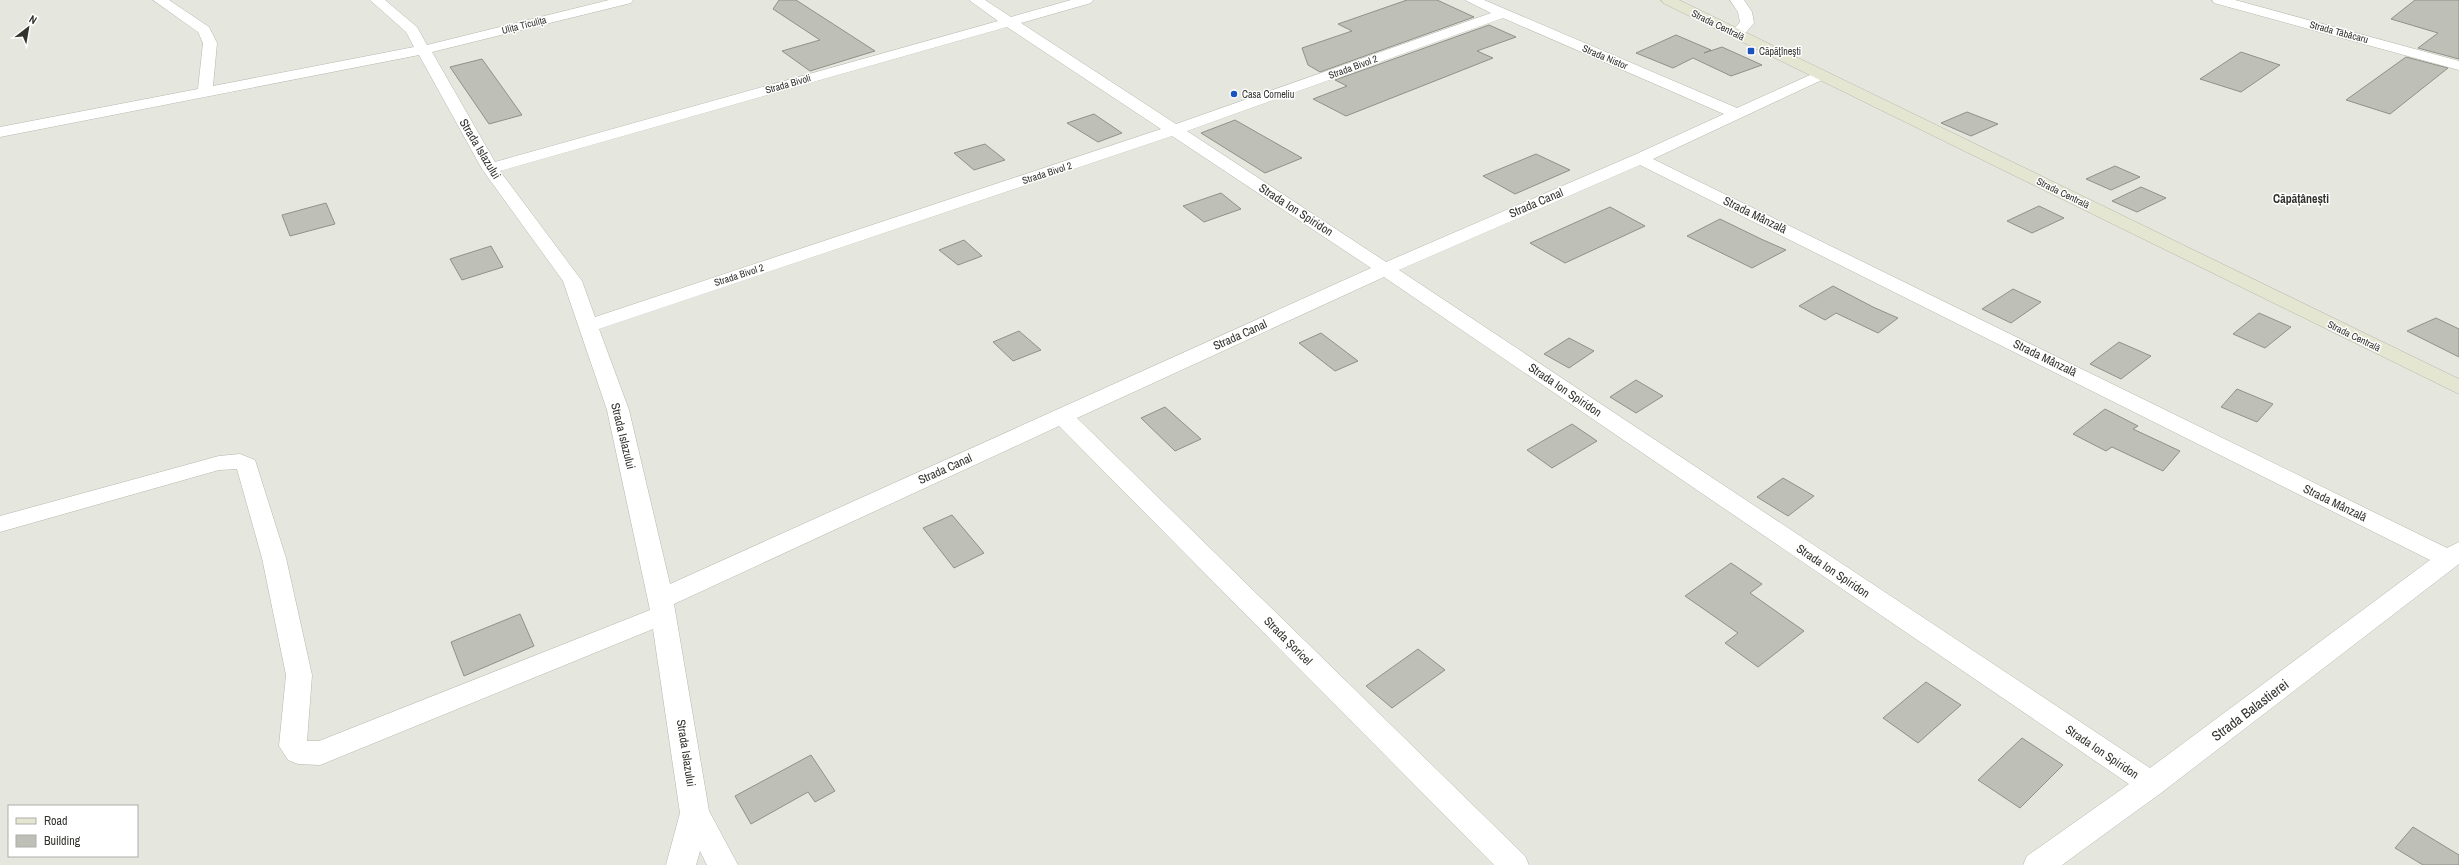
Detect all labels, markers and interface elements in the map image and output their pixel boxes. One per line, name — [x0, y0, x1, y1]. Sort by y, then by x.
street label: Strada Centrală — [1689, 7, 1747, 44]
north arrow — [8, 8, 48, 48]
text: N — [27, 12, 40, 27]
street label: Ulița Ticulița — [500, 13, 548, 37]
street label: Strada Tăbăcaru — [2308, 18, 2370, 46]
street label: Strada Nistor — [1580, 42, 1630, 73]
place label: Căpăţîneşti — [1759, 45, 1801, 58]
marker: Căpăţîneşti — [1746, 46, 1756, 56]
street label: Strada Bivol 2 — [1327, 52, 1380, 82]
street label: Strada Bivoli — [764, 71, 812, 97]
place label: Casa Corneliu — [1242, 88, 1294, 101]
marker: Casa Corneliu — [1229, 89, 1239, 99]
street label: Strada Islazului — [456, 116, 504, 182]
street label: Strada Bivol 2 — [1020, 159, 1074, 187]
street label: Strada Centrală — [2034, 175, 2092, 212]
street label: Strada Ion Spiridon — [1256, 180, 1336, 240]
street label: Strada Canal — [1506, 184, 1566, 222]
district label: Căpățânești — [2273, 191, 2329, 207]
street label: Strada Mânzală — [1721, 193, 1790, 238]
street label: Strada Bivol 2 — [712, 261, 766, 289]
street label: Strada Canal — [1211, 316, 1269, 354]
street label: Strada Centrală — [2325, 318, 2383, 355]
street label: Strada Mânzală — [2011, 336, 2080, 381]
street label: Strada Ion Spiridon — [1525, 360, 1605, 420]
street label: Strada Islazului — [607, 401, 639, 471]
street label: Strada Canal — [916, 450, 974, 488]
street label: Strada Mânzală — [2301, 481, 2370, 526]
street label: Strada Ion Spiridon — [1793, 541, 1873, 601]
street label: Strada Șoricel — [1260, 613, 1316, 669]
street label: Strada Balastierei — [2208, 675, 2292, 745]
street label: Strada Islazului — [673, 718, 699, 788]
street label: Strada Ion Spiridon — [2062, 722, 2142, 782]
legend — [8, 805, 138, 857]
text: Road — [44, 813, 68, 829]
text: Building — [44, 833, 81, 849]

